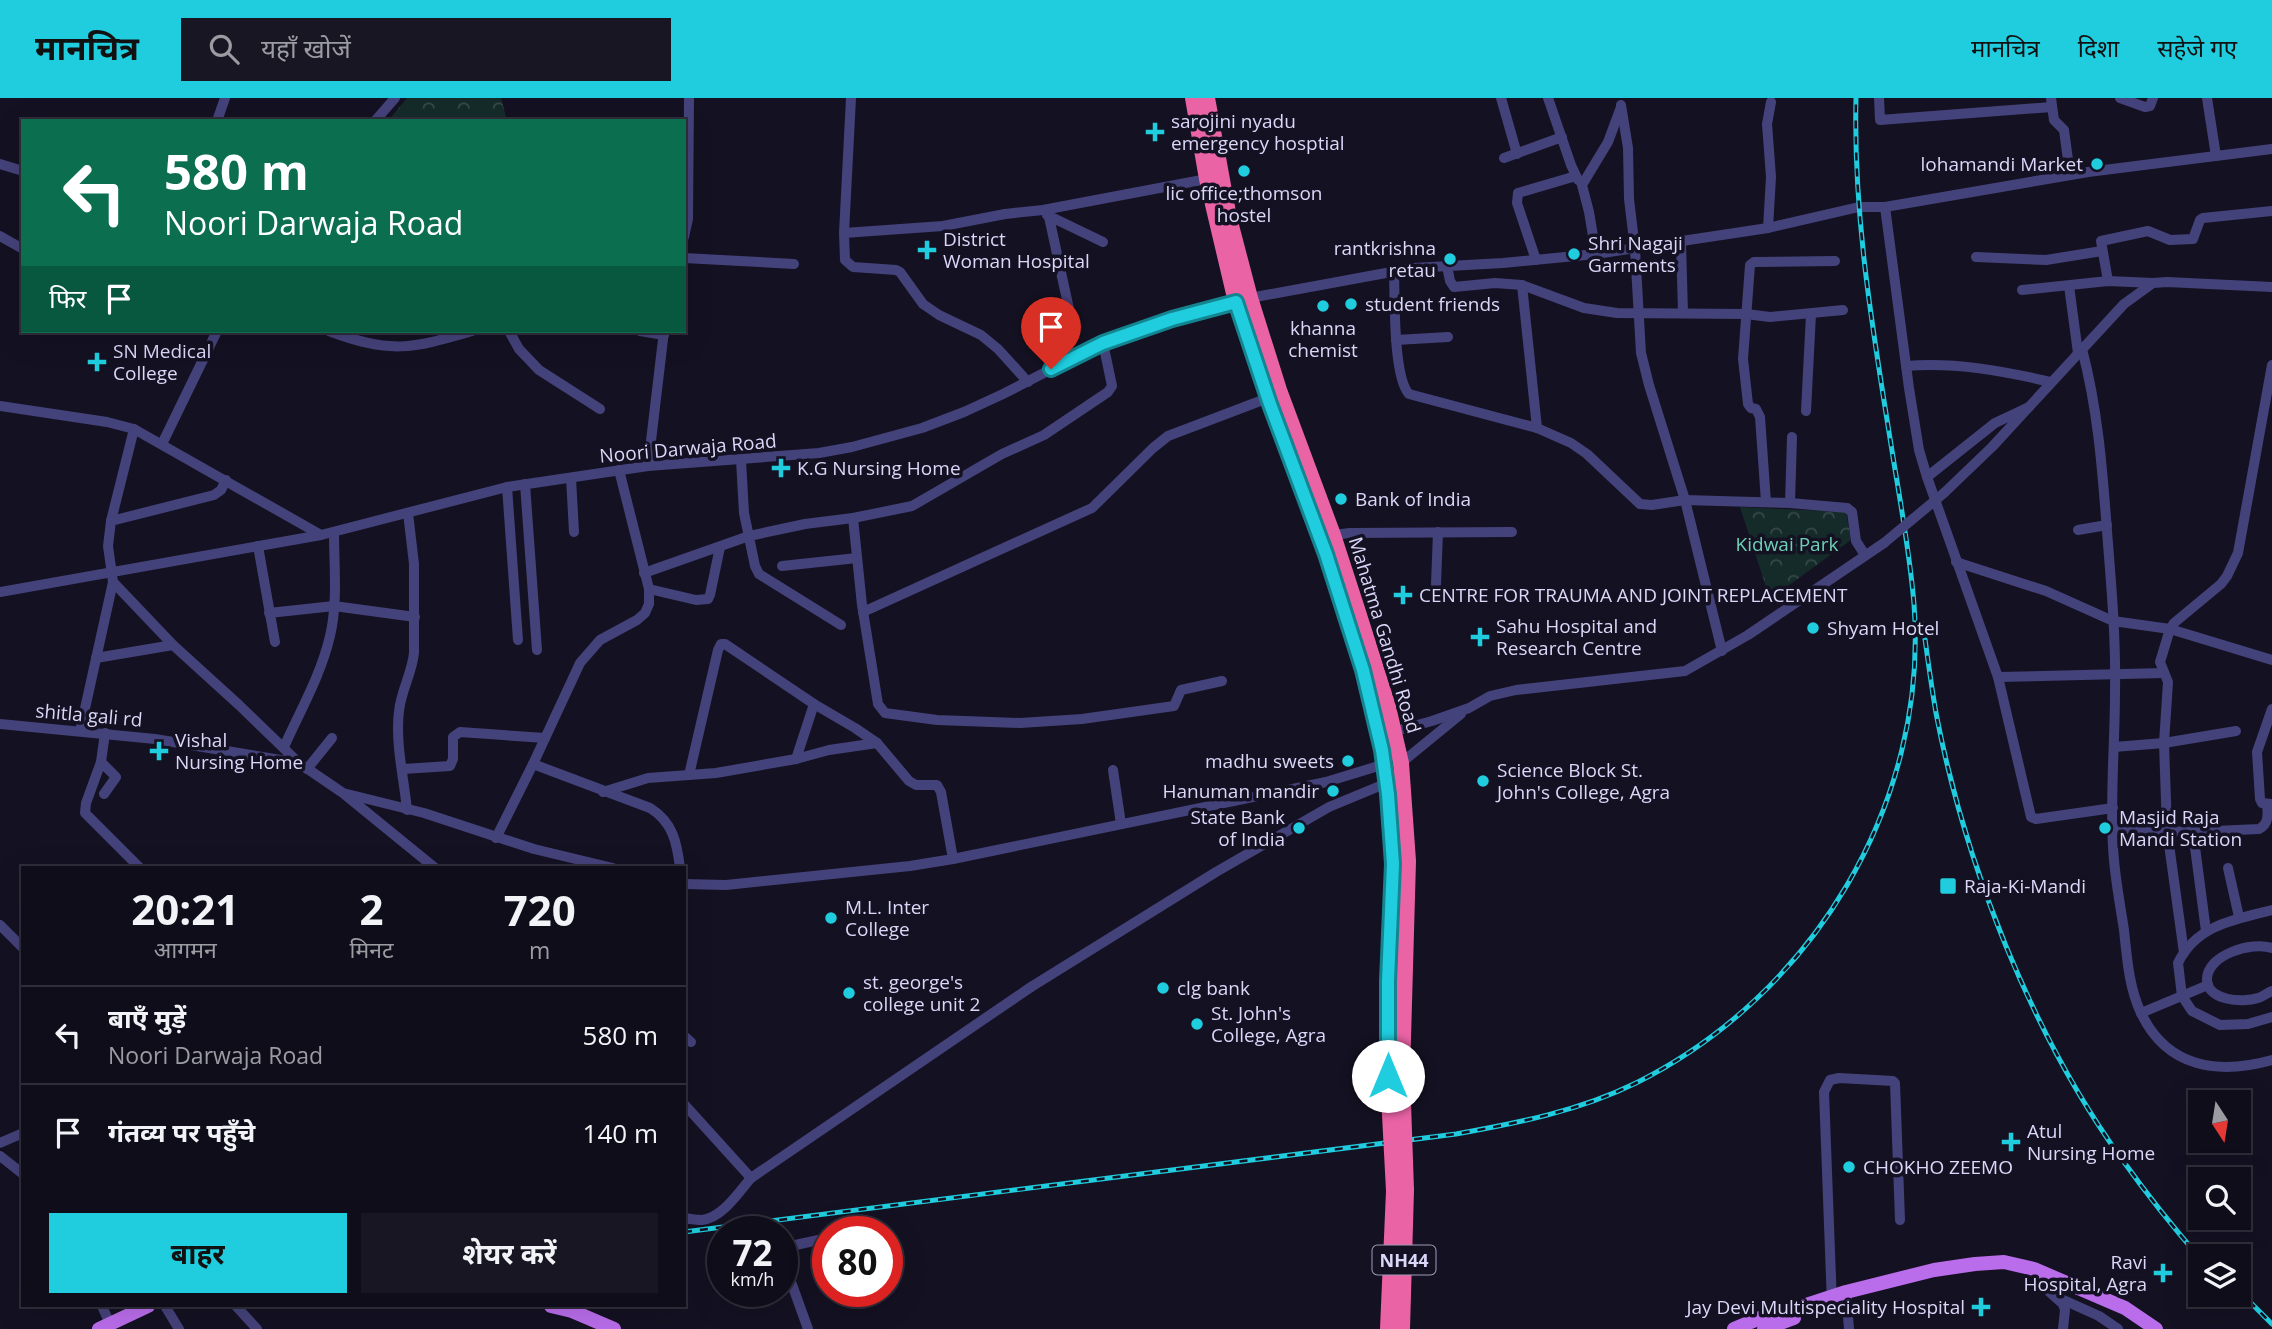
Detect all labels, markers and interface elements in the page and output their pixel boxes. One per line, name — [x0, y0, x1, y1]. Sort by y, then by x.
search box — [181, 18, 671, 81]
text: मानचित्र — [35, 25, 139, 70]
icon: search — [205, 30, 243, 68]
text: यहाँ खोजें — [261, 30, 351, 66]
text: मानचित्र — [1971, 31, 2040, 64]
text: दिशा — [2078, 31, 2119, 64]
text: सहेजे गए — [2157, 31, 2237, 64]
place label: sarojini nyadu emergency hosptial — [1171, 108, 1345, 156]
marker: sarojini nyadu emergency hosptial — [1145, 122, 1165, 142]
text: 580 m — [164, 138, 309, 204]
icon: left — [49, 147, 140, 238]
place label: lohamandi Market — [1921, 151, 2083, 177]
marker: lohamandi Market — [2089, 156, 2105, 172]
marker: lic office;thomson hostel — [1236, 163, 1252, 179]
place label: lic office;thomson hostel — [1166, 180, 1322, 228]
text: Noori Darwaja Road — [164, 201, 463, 244]
place label: District Woman Hospital — [943, 226, 1090, 274]
place label: Shri Nagaji Garments — [1588, 230, 1683, 278]
place label: rantkrishna retau — [1334, 235, 1436, 283]
marker: District Woman Hospital — [917, 240, 937, 260]
marker: Shri Nagaji Garments — [1566, 246, 1582, 262]
marker: rantkrishna retau — [1442, 251, 1458, 267]
text: फिर — [49, 280, 86, 316]
icon: arrive — [100, 280, 138, 318]
place label: student friends — [1365, 291, 1500, 317]
marker: student friends — [1343, 296, 1359, 312]
pin — [1021, 297, 1081, 369]
marker: khanna chemist — [1315, 298, 1331, 314]
icon: arrive — [1032, 308, 1070, 346]
place label: khanna chemist — [1288, 315, 1358, 363]
place label: SN Medical College — [113, 338, 211, 386]
marker: SN Medical College — [87, 352, 107, 372]
street label: Noori Darwaja Road — [598, 427, 778, 469]
place label: K.G Nursing Home — [797, 455, 961, 481]
marker: K.G Nursing Home — [771, 458, 791, 478]
place label: Bank of India — [1355, 486, 1471, 512]
marker: Bank of India — [1333, 491, 1349, 507]
park label: Kidwai Park — [1736, 531, 1838, 557]
street label: Mahatma Gandhi Road — [1343, 534, 1427, 736]
place label: CENTRE FOR TRAUMA AND JOINT REPLACEMENT — [1419, 582, 1848, 608]
marker: CENTRE FOR TRAUMA AND JOINT REPLACEMENT — [1393, 585, 1413, 605]
place label: Sahu Hospital and Research Centre — [1496, 613, 1657, 661]
place label: Shyam Hotel — [1827, 615, 1939, 641]
marker: Shyam Hotel — [1805, 620, 1821, 636]
marker: Sahu Hospital and Research Centre — [1470, 627, 1490, 647]
street label: shitla gali rd — [34, 697, 144, 733]
place label: Vishal Nursing Home — [175, 727, 303, 775]
marker: Vishal Nursing Home — [149, 741, 169, 761]
place label: madhu sweets — [1205, 748, 1334, 774]
marker: madhu sweets — [1340, 753, 1356, 769]
place label: Science Block St. John's College, Agra — [1495, 757, 1670, 805]
marker: Science Block St. John's College, Agra — [1475, 773, 1491, 789]
place label: Hanuman mandir — [1162, 778, 1319, 804]
marker: Hanuman mandir — [1325, 783, 1341, 799]
place label: State Bank of India — [1190, 804, 1285, 852]
place label: Masjid Raja Mandi Station — [2119, 804, 2242, 852]
marker: State Bank of India — [1291, 820, 1307, 836]
marker: Masjid Raja Mandi Station — [2097, 820, 2113, 836]
place label: Raja-Ki-Mandi — [1964, 873, 2086, 899]
marker: Raja-Ki-Mandi — [1938, 876, 1958, 896]
text: 20:21 — [131, 880, 239, 937]
text: 2 — [359, 880, 384, 937]
text: 720 — [504, 881, 576, 938]
place label: M.L. Inter College — [845, 894, 929, 942]
marker: M.L. Inter College — [823, 910, 839, 926]
text: आगमन — [154, 933, 217, 965]
text: मिनट — [349, 933, 394, 965]
text: m — [529, 934, 550, 966]
place label: st. george's college unit 2 — [863, 969, 980, 1017]
place label: clg bank — [1177, 975, 1250, 1001]
marker: clg bank — [1155, 980, 1171, 996]
marker: st. george's college unit 2 — [841, 985, 857, 1001]
text: बाएँ मुड़ें — [108, 1000, 186, 1036]
place label: St. John's College, Agra — [1211, 1000, 1326, 1048]
icon: left — [49, 1016, 87, 1054]
marker: St. John's College, Agra — [1189, 1016, 1205, 1032]
text: 580 m — [583, 1017, 658, 1053]
text: Noori Darwaja Road — [108, 1039, 323, 1071]
position arrow — [1351, 1039, 1425, 1113]
north arrow — [2188, 1090, 2250, 1153]
map controls — [2188, 1090, 2251, 1307]
icon: arrive — [49, 1114, 87, 1152]
text: गंतव्य पर पहुँचे — [108, 1114, 255, 1150]
text: 140 m — [583, 1115, 658, 1151]
place label: Atul Nursing Home — [2027, 1118, 2155, 1166]
marker: Atul Nursing Home — [2001, 1132, 2021, 1152]
place label: CHOKHO ZEEMO — [1863, 1154, 2013, 1180]
marker: CHOKHO ZEEMO — [1841, 1159, 1857, 1175]
button: search — [2188, 1167, 2251, 1230]
button: बाहर — [49, 1213, 347, 1293]
button: शेयर करें — [361, 1213, 658, 1293]
speed limit sign: 80 — [812, 1216, 903, 1307]
text: 72 — [732, 1229, 773, 1276]
button: layers — [2188, 1244, 2251, 1307]
road number: NH44 — [1372, 1246, 1436, 1274]
place label: Ravi Hospital, Agra — [2023, 1249, 2147, 1297]
marker: Ravi Hospital, Agra — [2153, 1263, 2173, 1283]
text: km/h — [731, 1267, 774, 1291]
place label: Jay Devi Multispeciality Hospital — [1684, 1294, 1965, 1320]
marker: Jay Devi Multispeciality Hospital — [1971, 1297, 1991, 1317]

